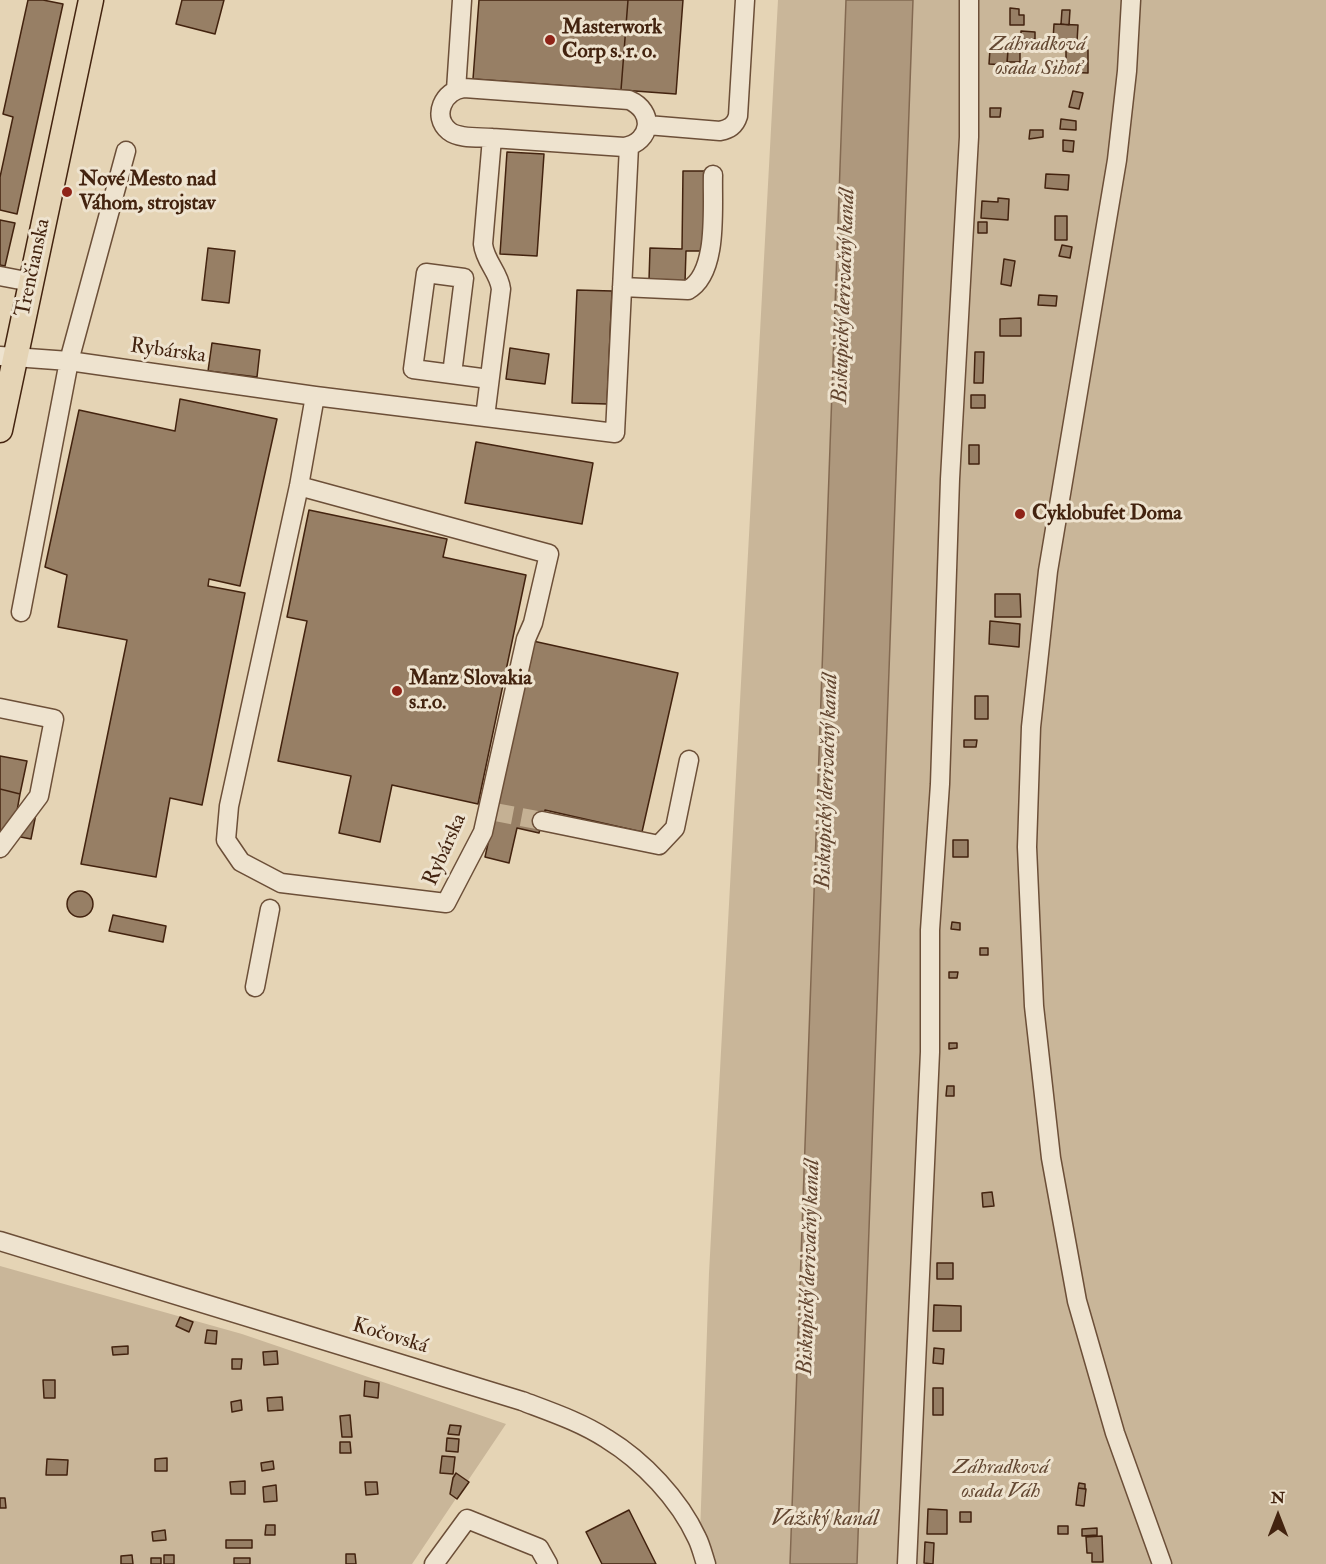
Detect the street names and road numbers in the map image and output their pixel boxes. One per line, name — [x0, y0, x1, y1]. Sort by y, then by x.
street label: Trenčianska — [11, 217, 57, 319]
street label: Rybárska — [128, 334, 208, 370]
street label: Rybárska — [419, 810, 473, 890]
street label: Kočovská — [349, 1314, 431, 1360]

